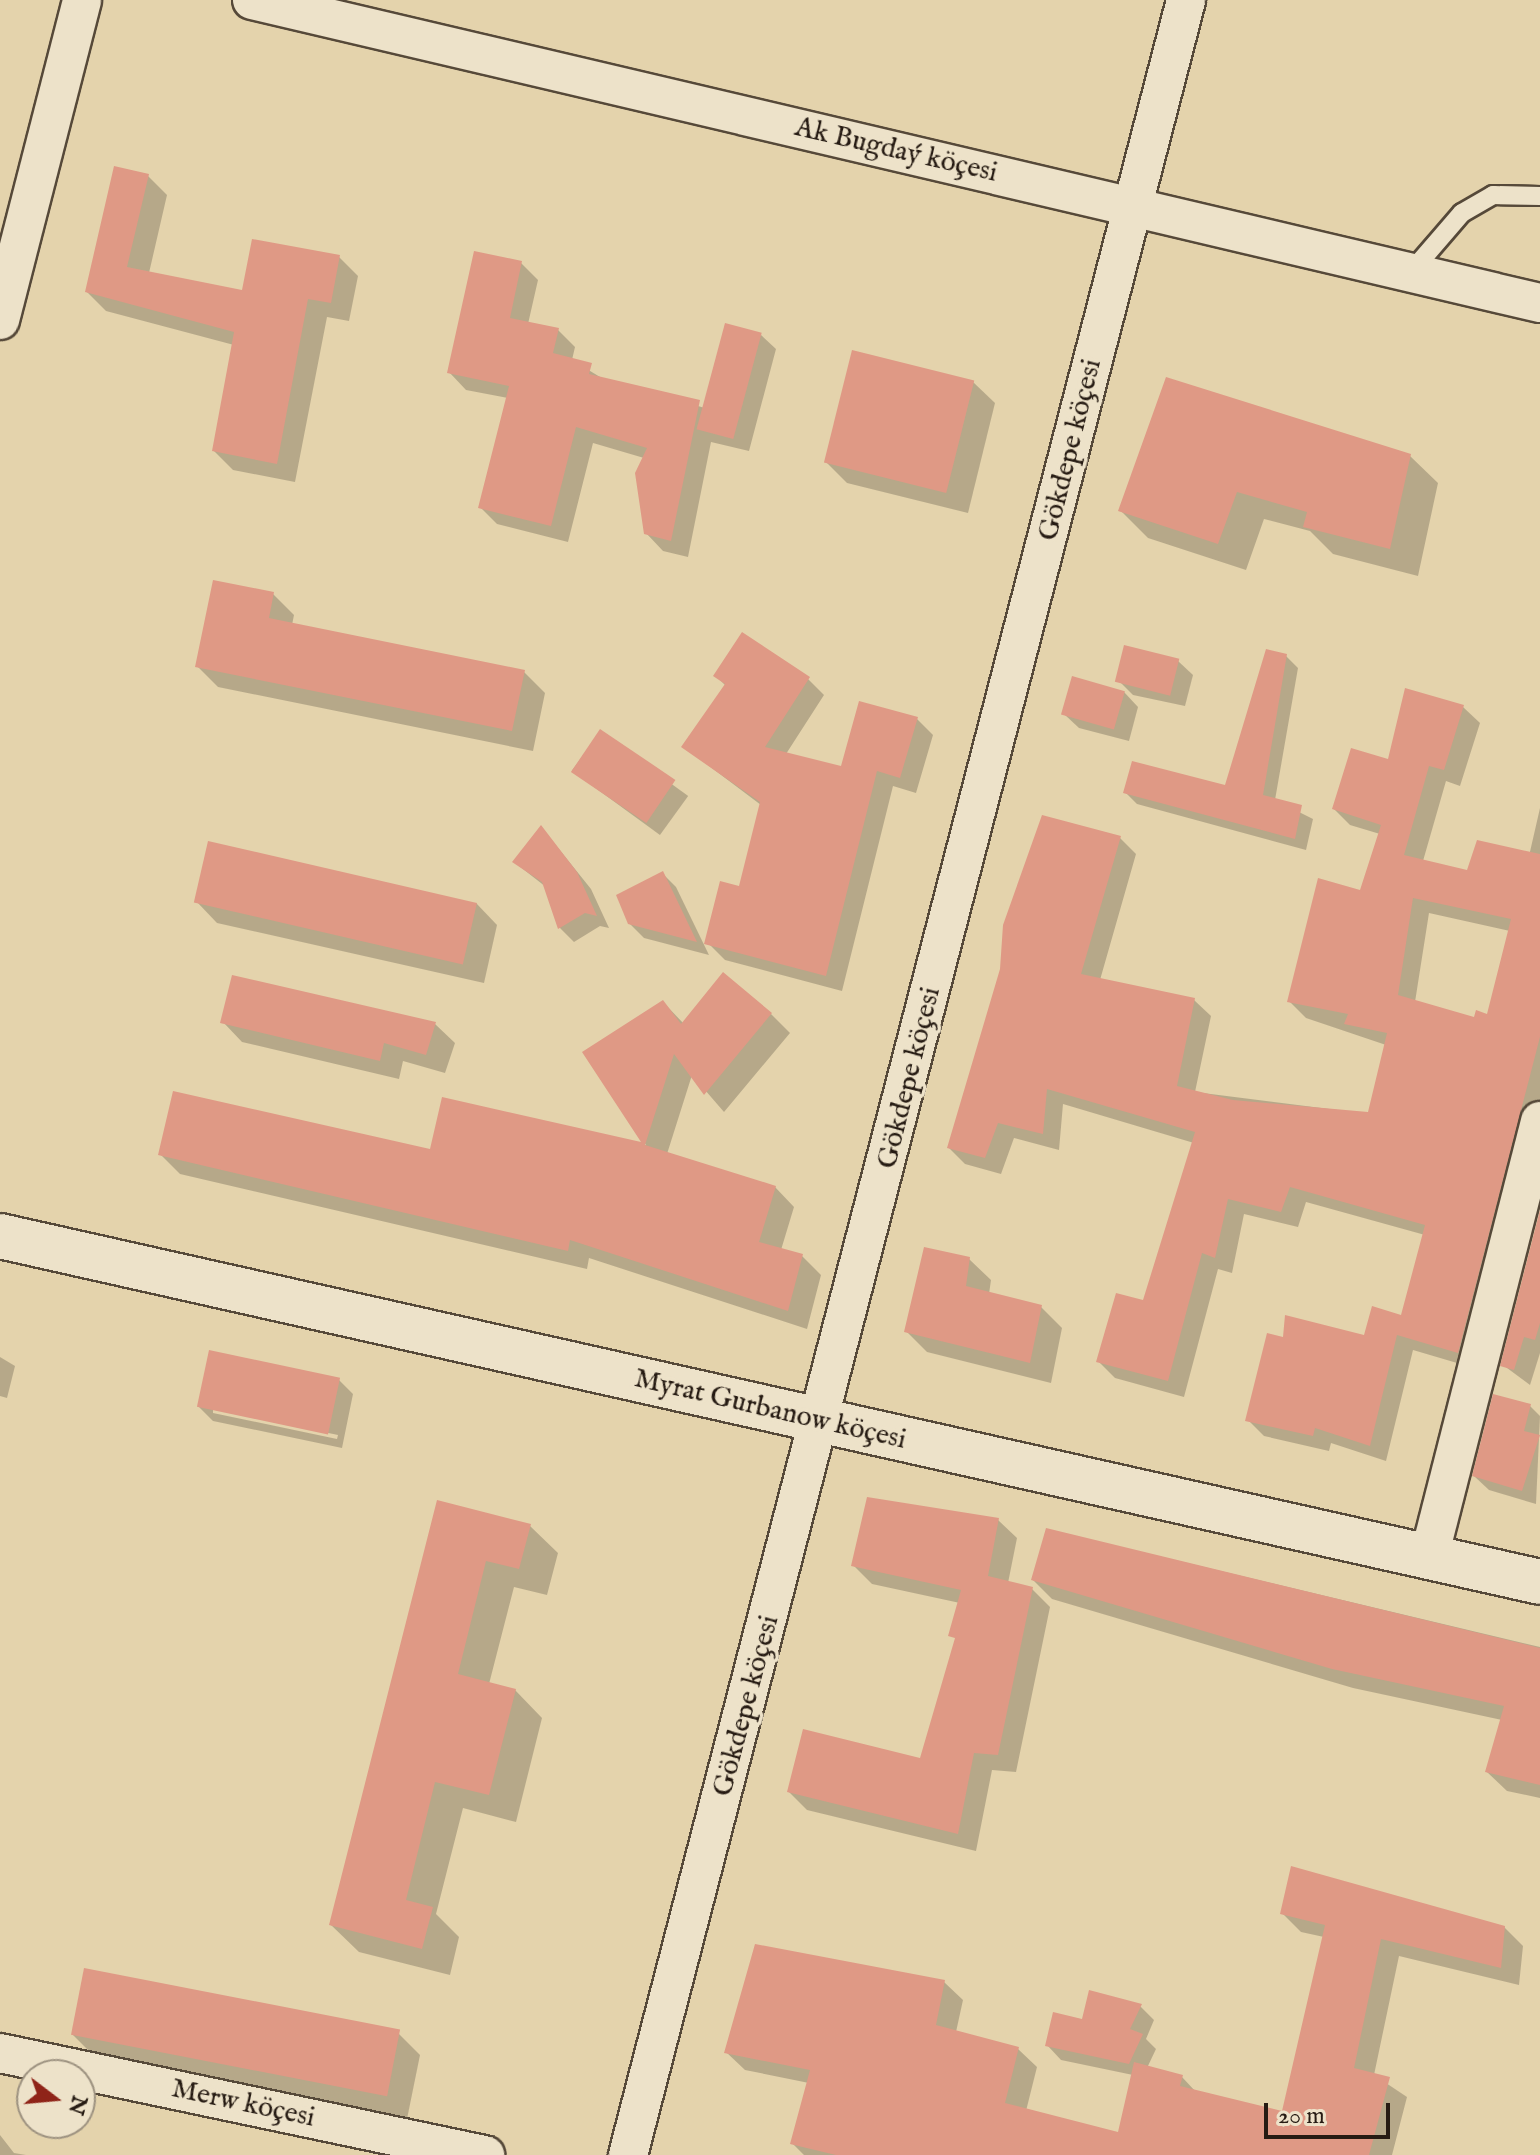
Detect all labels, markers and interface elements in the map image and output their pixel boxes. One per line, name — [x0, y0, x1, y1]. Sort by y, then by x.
street label: Ak Bugdaý köçesi — [791, 111, 1001, 191]
street label: Gökdepe köçesi — [1032, 356, 1110, 544]
street label: Gökdepe köçesi — [871, 984, 949, 1172]
street label: Myrat Gurbanow köçesi — [631, 1362, 909, 1458]
street label: Gökdepe köçesi — [707, 1612, 787, 1800]
north arrow — [16, 2059, 96, 2139]
street label: Merw köçesi — [168, 2072, 318, 2136]
scale bar — [1268, 2087, 1394, 2137]
text: N — [61, 2092, 93, 2118]
text: 20 m — [1278, 2101, 1325, 2132]

